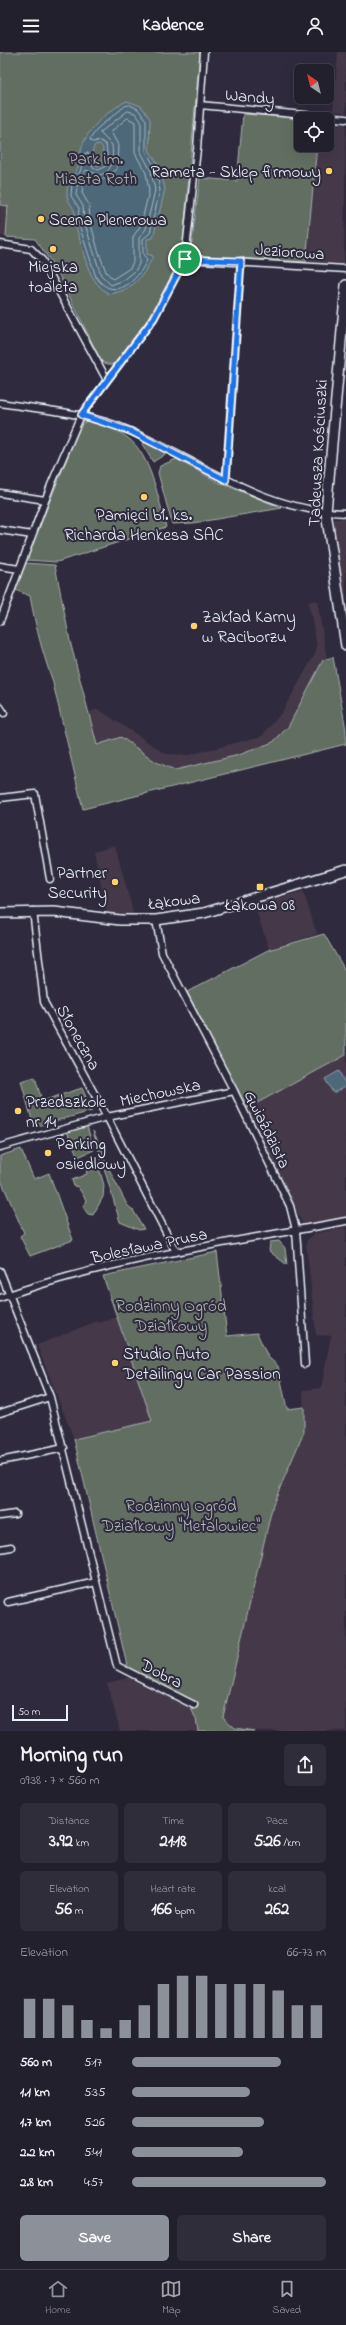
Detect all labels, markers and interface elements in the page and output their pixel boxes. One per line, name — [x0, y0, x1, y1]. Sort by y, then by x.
text: Kadence — [142, 13, 204, 39]
icon: menu — [20, 15, 42, 37]
icon: person — [304, 15, 326, 37]
north arrow — [294, 64, 334, 104]
map controls — [294, 64, 334, 152]
street label: Wandy — [224, 83, 276, 113]
button: locate — [294, 112, 334, 152]
park label: Park im. Miasta Roth — [55, 147, 137, 192]
place label: Rameta - Sklep firmowy — [151, 160, 321, 186]
marker: Rameta - Sklep firmowy — [324, 166, 334, 176]
place label: Scena Plenerowa — [49, 208, 167, 233]
marker: Scena Plenerowa — [36, 214, 46, 224]
street label: Jeziorowa — [254, 238, 325, 267]
pin — [168, 242, 202, 276]
marker: Miejska toaleta — [48, 244, 58, 254]
icon: arrive — [174, 248, 196, 270]
place label: Miejska toaleta — [28, 255, 78, 300]
street label: Tadeusza Kościuszki — [302, 379, 335, 527]
marker: Pamięci bł. ks. Richarda Henkesa SAC — [139, 492, 149, 502]
place label: Pamięci bł. ks. Richarda Henkesa SAC — [64, 503, 224, 548]
place label: Zakład Karny w Raciborzu — [202, 605, 296, 650]
marker: Zakład Karny w Raciborzu — [189, 621, 199, 631]
place label: Partner Security — [48, 861, 108, 907]
marker: Partner Security — [110, 877, 120, 887]
marker: Łąkowa 08 — [255, 882, 265, 892]
street label: Łąkowa — [146, 886, 202, 917]
place label: Łąkowa 08 — [224, 893, 295, 918]
street label: Słoneczna — [49, 1000, 106, 1075]
street label: Miechowska — [118, 1073, 203, 1114]
street label: Gwiaździsta — [237, 1086, 296, 1173]
place label: Przedszkole nr 14 — [26, 1090, 107, 1135]
marker: Przedszkole nr 14 — [13, 1106, 23, 1116]
place label: Parking osiedlowy — [56, 1132, 126, 1178]
marker: Parking osiedlowy — [43, 1148, 53, 1158]
street label: Bolesława Prusa — [88, 1222, 210, 1271]
park label: Rodzinny Ogród Działkowy — [116, 1294, 227, 1340]
place label: Studio Auto Detailingu Car Passion — [122, 1342, 281, 1389]
marker: Studio Auto Detailingu Car Passion — [110, 1358, 120, 1368]
park label: Rodzinny Ogród Działkowy "Metalowiec" — [101, 1494, 260, 1540]
street label: Dobra — [135, 1653, 187, 1696]
scale bar — [12, 1703, 68, 1722]
text: 50 m — [18, 1704, 40, 1720]
text: Morning run — [20, 1740, 123, 1772]
button: share — [284, 1744, 326, 1786]
text: 09:38 · 7 × 560 m — [20, 1771, 100, 1790]
text: Distance — [49, 1813, 89, 1829]
text: Time — [162, 1813, 184, 1829]
text: Pace — [266, 1813, 288, 1829]
text: 3.92 — [49, 1829, 73, 1854]
text: 21:18 — [159, 1829, 187, 1854]
text: 5:26 — [254, 1829, 281, 1854]
text: km — [73, 1835, 89, 1851]
text: /km — [281, 1835, 300, 1851]
text: Elevation — [49, 1881, 89, 1897]
text: Heart rate — [150, 1881, 196, 1897]
text: kcal — [268, 1881, 286, 1897]
text: 56 — [55, 1897, 72, 1922]
text: 166 — [151, 1897, 172, 1922]
text: 262 — [265, 1897, 289, 1922]
text: m — [72, 1903, 83, 1919]
text: bpm — [172, 1903, 195, 1919]
text: Elevation — [20, 1943, 68, 1962]
text: 66–73 m — [287, 1943, 326, 1962]
text: 560 m — [20, 2053, 52, 2072]
text: 5:17 — [84, 2053, 102, 2072]
text: 1.1 km — [20, 2083, 50, 2102]
text: 5:35 — [84, 2083, 105, 2102]
text: 1.7 km — [20, 2113, 51, 2132]
text: 5:26 — [84, 2113, 105, 2132]
text: 2.2 km — [20, 2143, 55, 2162]
text: 5:41 — [84, 2143, 102, 2162]
text: 2.8 km — [20, 2173, 53, 2192]
text: 4:57 — [84, 2173, 103, 2192]
button: Save — [20, 2215, 169, 2261]
button: Share — [177, 2215, 326, 2261]
tab: Home — [45, 2278, 71, 2318]
tab: Map — [160, 2278, 182, 2318]
tab: Saved — [272, 2278, 301, 2318]

